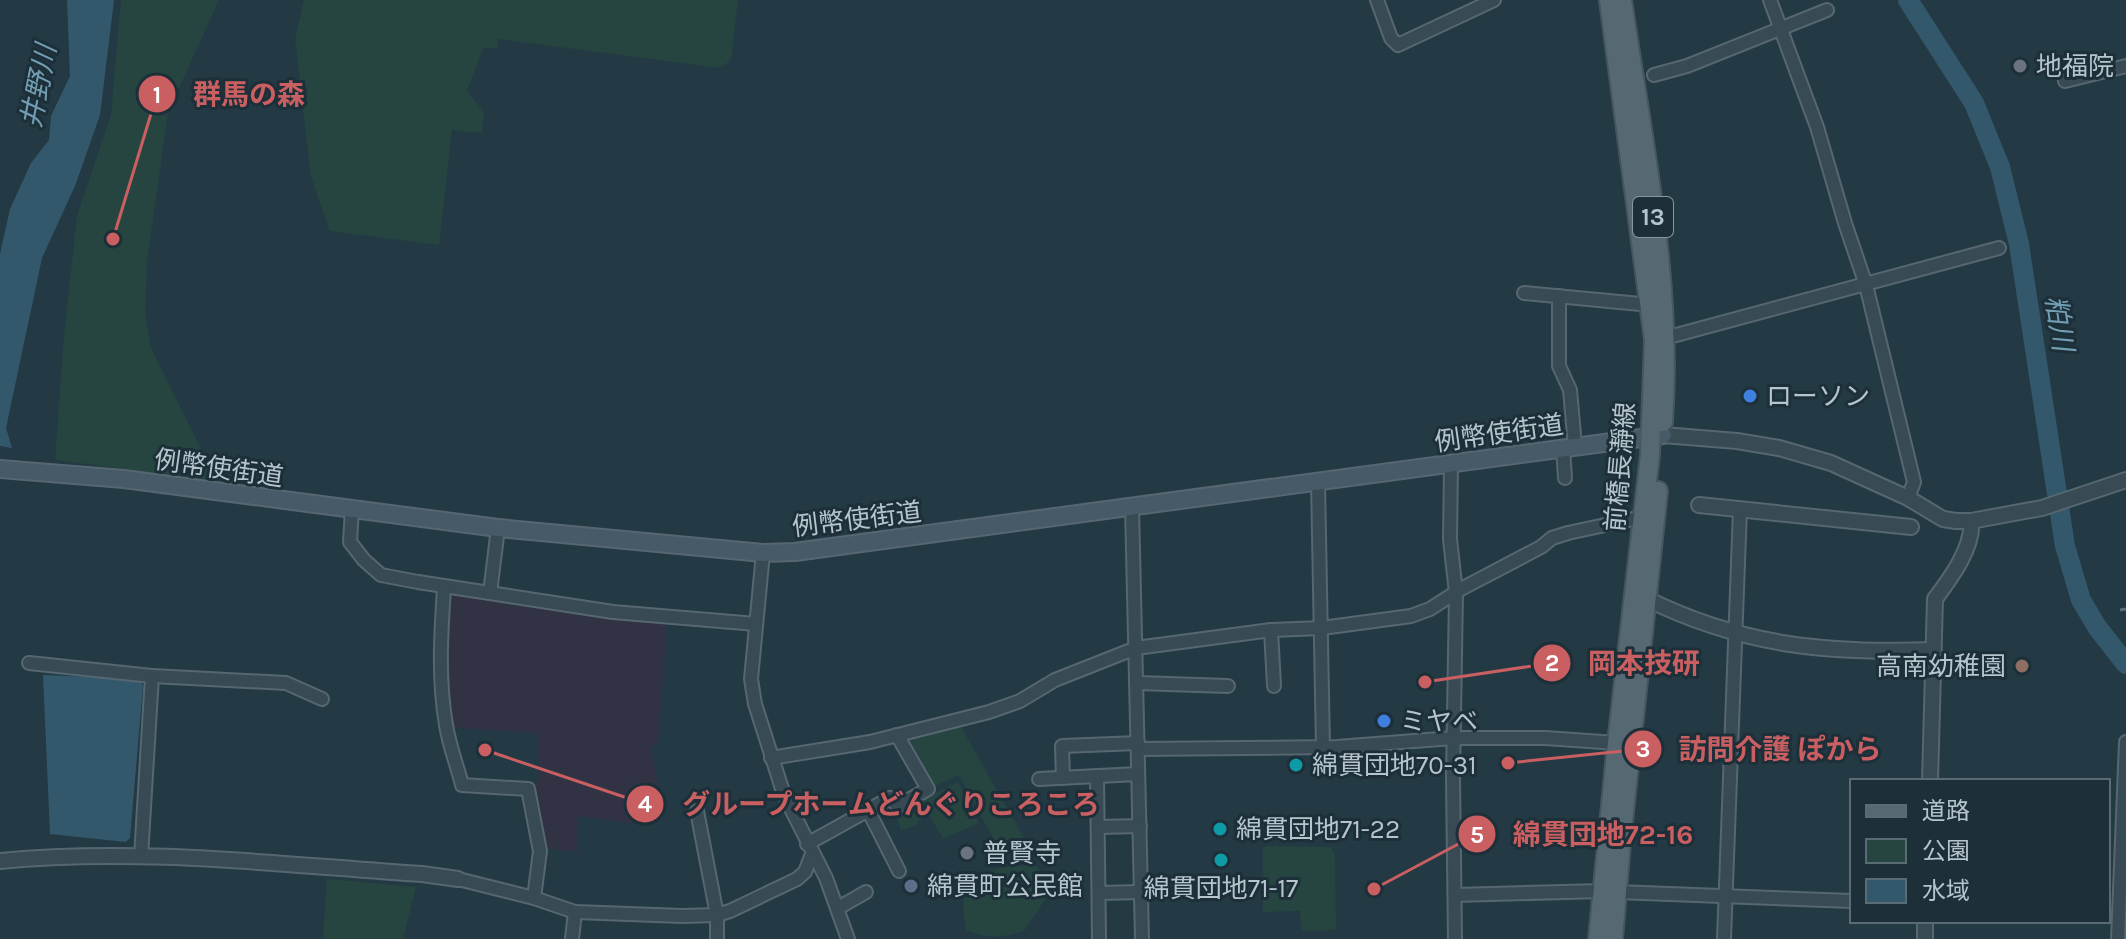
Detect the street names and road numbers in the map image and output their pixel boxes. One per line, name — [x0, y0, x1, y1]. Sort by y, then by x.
road number: 13 — [1633, 197, 1673, 237]
street label: 前橋長瀞線 — [1599, 401, 1642, 533]
street label: 例幣使街道 — [1433, 409, 1566, 458]
street label: 例幣使街道 — [152, 444, 285, 493]
street label: 例幣使街道 — [791, 496, 923, 543]

